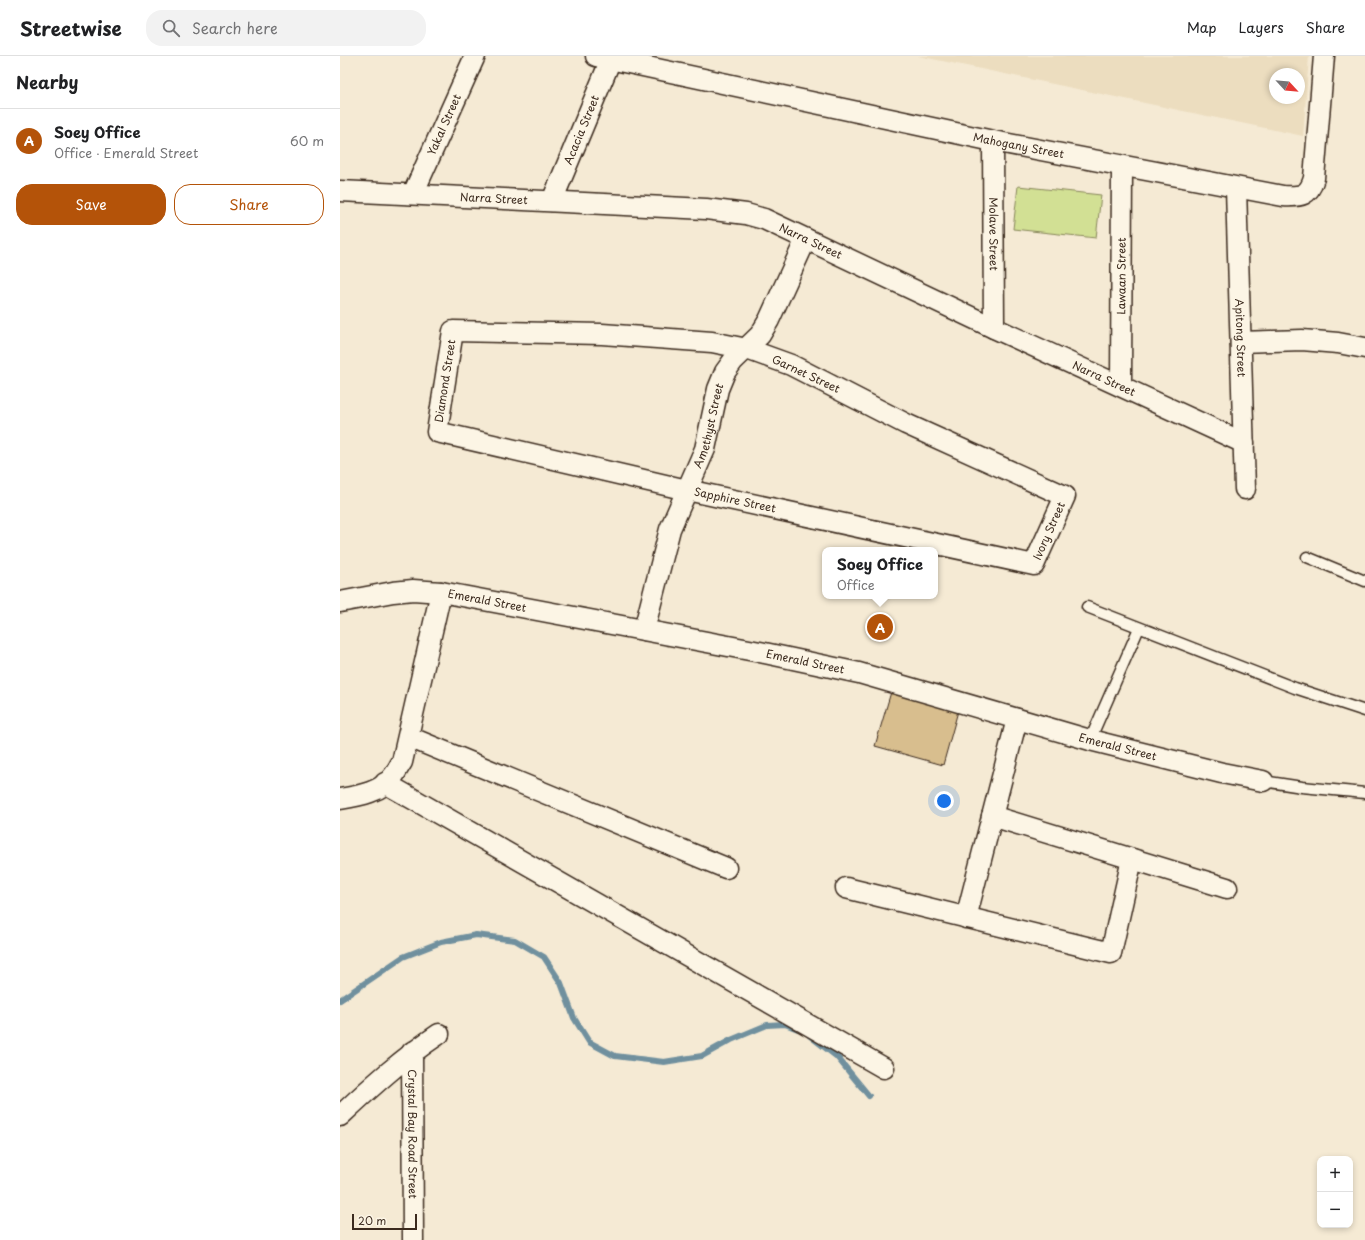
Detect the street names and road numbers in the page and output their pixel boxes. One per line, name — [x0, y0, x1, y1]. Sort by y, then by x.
street label: Yakal Street — [422, 91, 465, 158]
street label: Acacia Street — [559, 92, 603, 167]
street label: Mahogany Street — [972, 128, 1066, 162]
street label: Narra Street — [459, 188, 529, 208]
street label: Molave Street — [985, 197, 1003, 271]
street label: Narra Street — [776, 218, 846, 263]
street label: Lawaan Street — [1112, 237, 1130, 315]
street label: Apitong Street — [1231, 298, 1251, 378]
street label: Diamond Street — [430, 338, 459, 424]
street label: Garnet Street — [769, 350, 844, 397]
street label: Narra Street — [1070, 356, 1139, 400]
street label: Amethyst Street — [689, 380, 728, 471]
street label: Sapphire Street — [693, 483, 778, 517]
street label: Ivory Street — [1028, 498, 1069, 563]
street label: Emerald Street — [446, 584, 528, 616]
street label: Emerald Street — [765, 645, 847, 678]
street label: Emerald Street — [1077, 728, 1159, 764]
street label: Crystal Bay Road Street — [404, 1069, 422, 1199]

